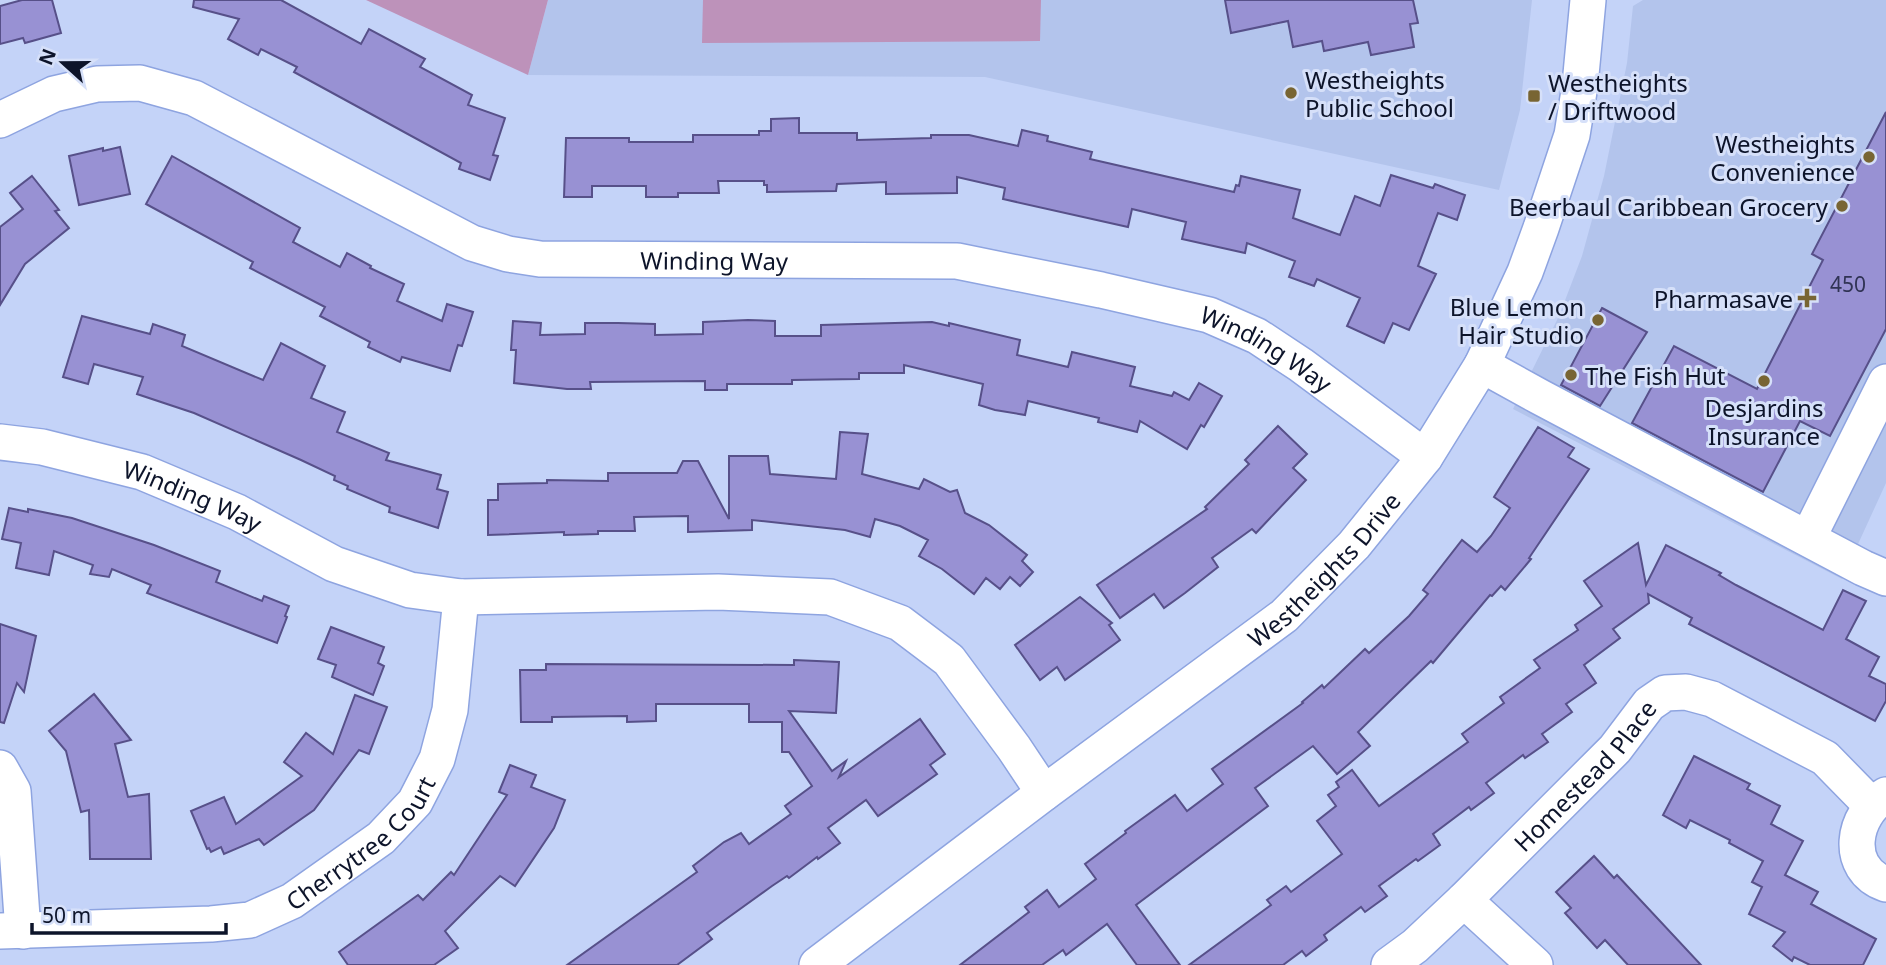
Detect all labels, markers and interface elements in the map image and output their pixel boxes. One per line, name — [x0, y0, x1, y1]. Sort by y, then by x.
north arrow — [28, 28, 98, 98]
text: N — [32, 45, 62, 69]
place label: Westheights Public School — [1305, 63, 1454, 124]
place label: Westheights / Driftwood — [1548, 66, 1688, 127]
marker: Westheights Public School — [1283, 85, 1299, 101]
marker: Westheights / Driftwood — [1526, 88, 1542, 104]
place label: Westheights Convenience — [1710, 127, 1855, 188]
marker: Westheights Convenience — [1861, 149, 1877, 165]
place label: Beerbaul Caribbean Grocery — [1509, 190, 1829, 223]
marker: Beerbaul Caribbean Grocery — [1834, 198, 1850, 214]
street label: Winding Way — [640, 243, 789, 277]
house number: 450 — [1830, 270, 1866, 298]
place label: Pharmasave — [1654, 282, 1793, 315]
place label: Blue Lemon Hair Studio — [1450, 290, 1584, 351]
marker: Pharmasave — [1799, 290, 1815, 306]
street label: Winding Way — [1196, 297, 1340, 400]
marker: Blue Lemon Hair Studio — [1590, 312, 1606, 328]
place label: The Fish Hut — [1585, 359, 1726, 392]
marker: The Fish Hut — [1563, 367, 1579, 383]
marker: Desjardins Insurance — [1756, 373, 1772, 389]
place label: Desjardins Insurance — [1705, 391, 1823, 452]
street label: Winding Way — [120, 452, 269, 539]
street label: Westheights Drive — [1241, 485, 1407, 654]
street label: Homestead Place — [1506, 693, 1663, 858]
street label: Cherrytree Court — [279, 770, 442, 917]
scale bar — [32, 892, 226, 936]
text: 50 m — [42, 901, 91, 929]

